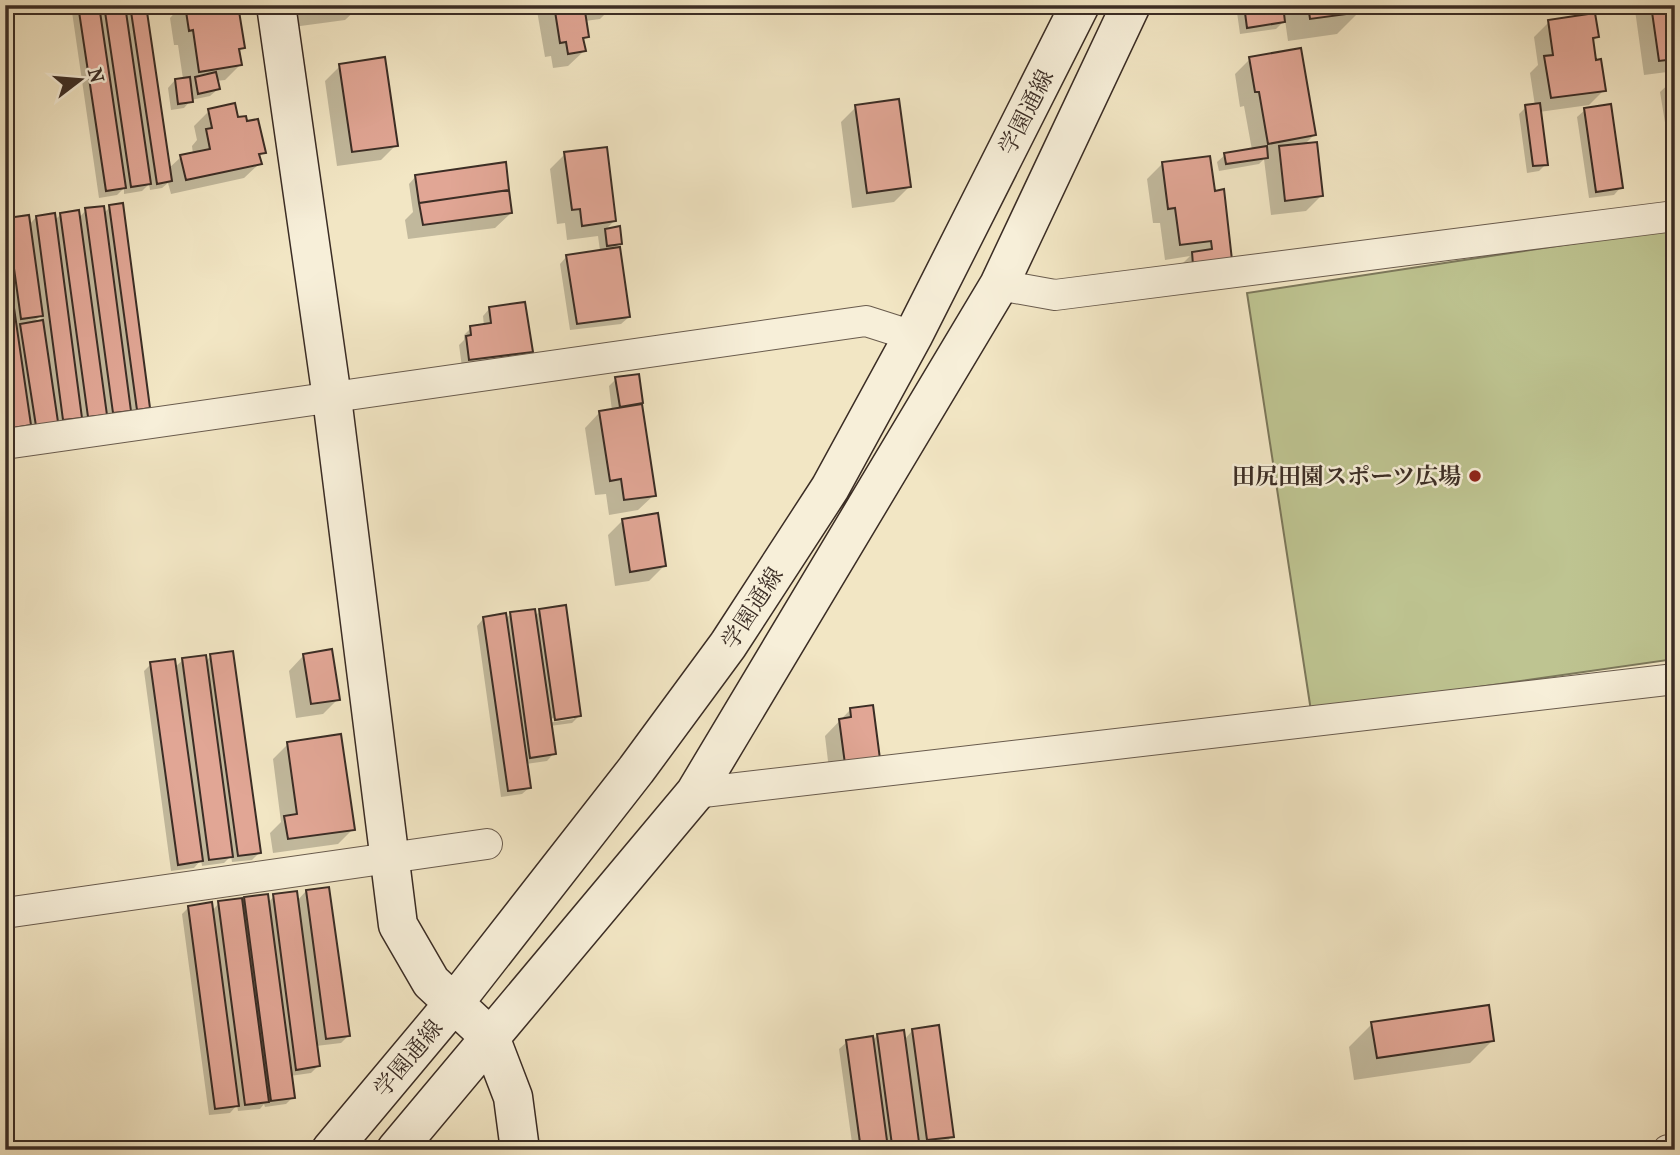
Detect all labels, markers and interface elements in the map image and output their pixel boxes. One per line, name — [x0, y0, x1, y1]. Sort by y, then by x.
north arrow — [46, 46, 116, 116]
street label: 学園通線 — [994, 65, 1059, 159]
text: N — [83, 66, 108, 86]
place label: 田尻田園スポーツ広場 — [1232, 463, 1461, 490]
marker: 田尻田園スポーツ広場 — [1467, 468, 1483, 484]
street label: 学園通線 — [716, 562, 789, 654]
street label: 学園通線 — [368, 1014, 448, 1102]

